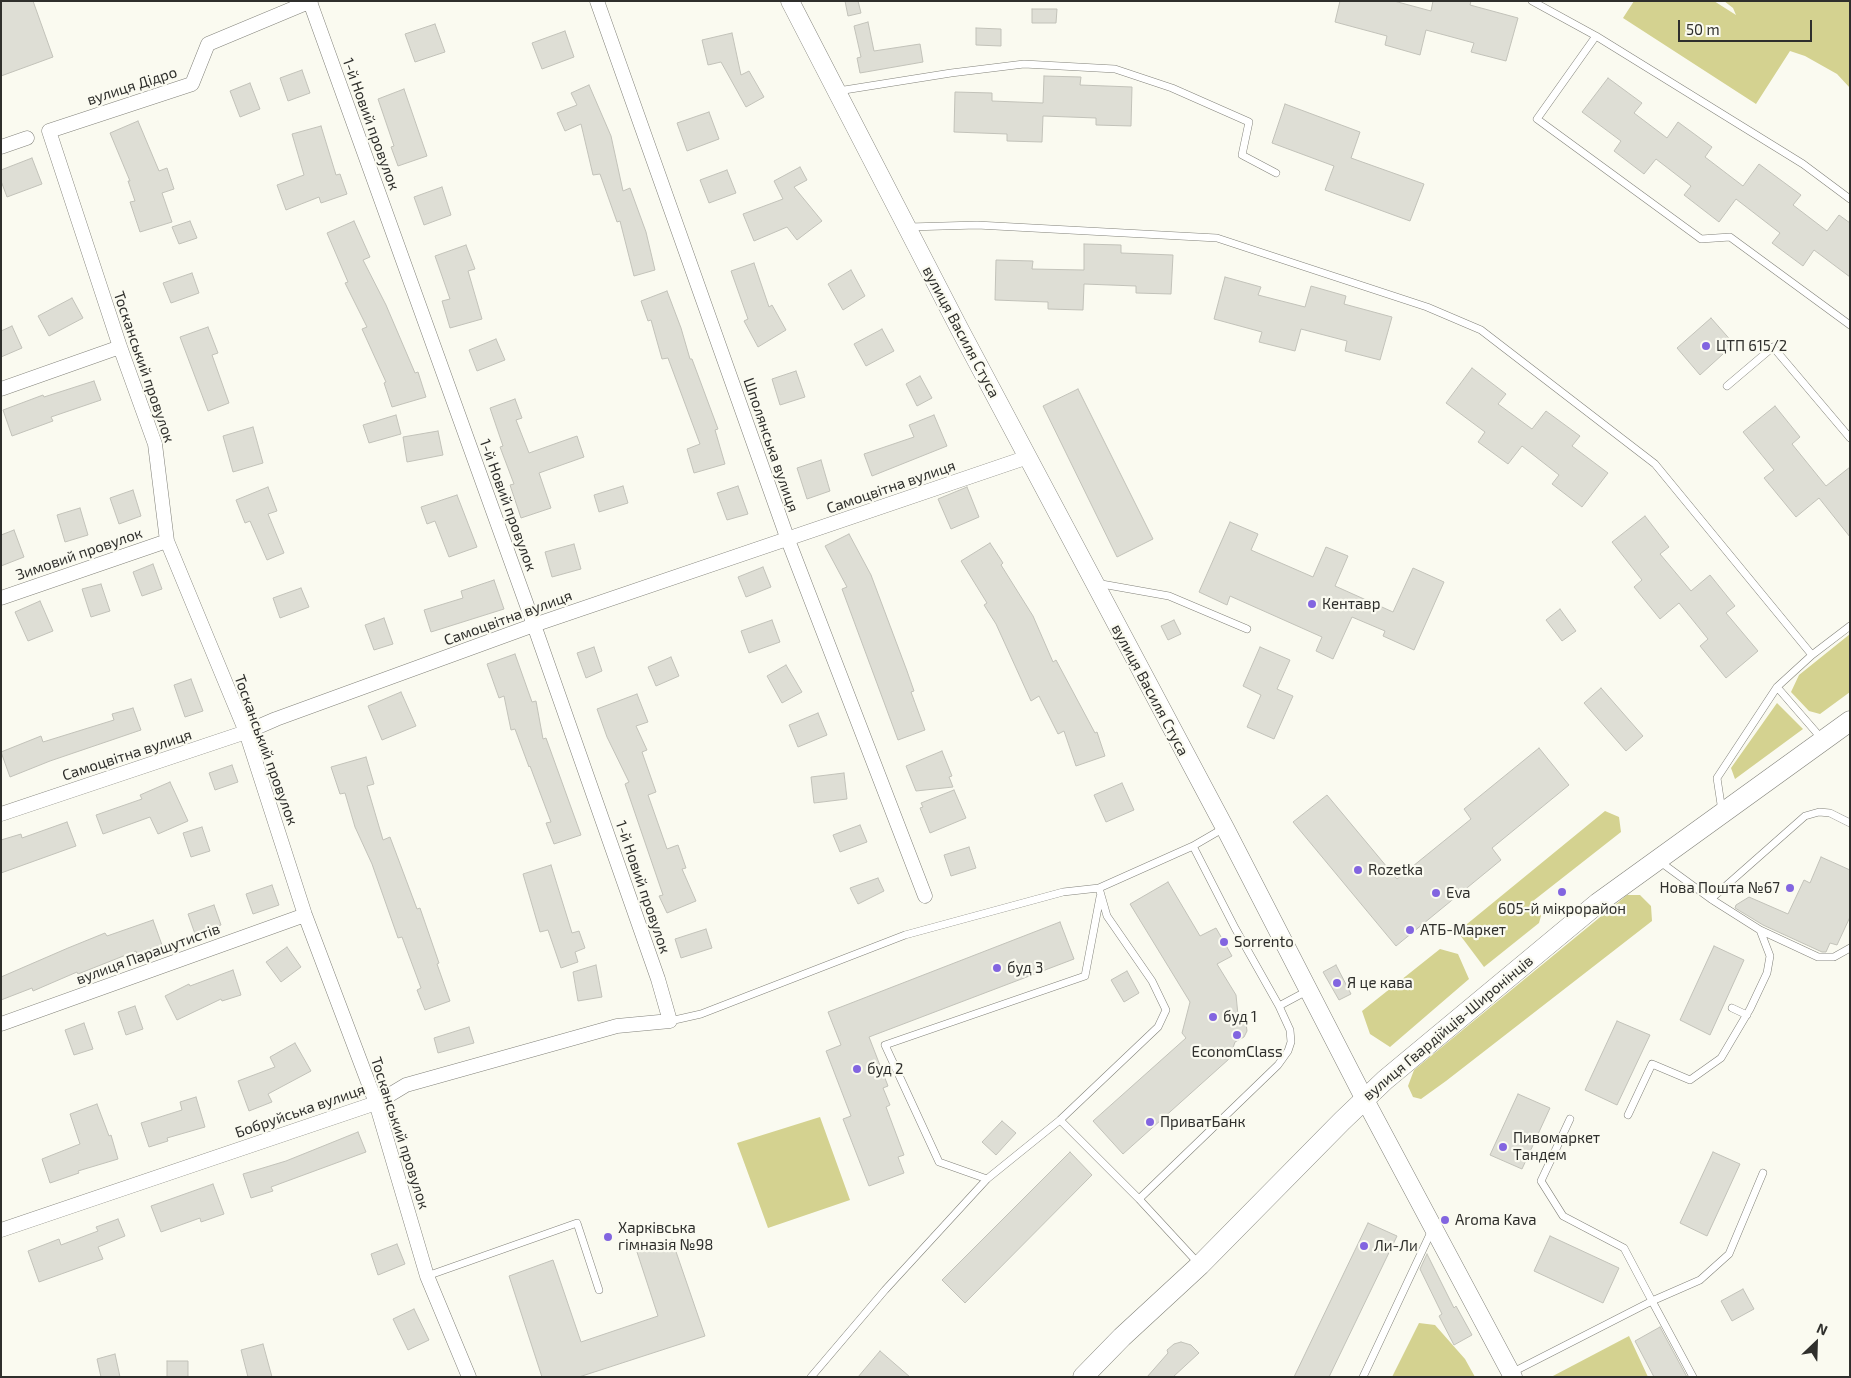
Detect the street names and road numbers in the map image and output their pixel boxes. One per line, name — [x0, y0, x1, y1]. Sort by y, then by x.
street label: 1-й Новий провулок — [339, 55, 403, 193]
street label: вулиця Дідро — [85, 63, 179, 109]
street label: вулиця Василя Стуса — [919, 263, 1003, 401]
street label: Тосканський провулок — [110, 289, 178, 445]
street label: Шполянська вулиця — [740, 375, 802, 515]
street label: 1-й Новий провулок — [476, 436, 540, 574]
street label: Самоцвітна вулиця — [824, 456, 958, 518]
street label: Зимовий провулок — [13, 524, 145, 584]
street label: Самоцвітна вулиця — [441, 586, 575, 650]
street label: вулиця Василя Стуса — [1108, 621, 1192, 759]
street label: Тосканський провулок — [230, 672, 302, 828]
street label: Самоцвітна вулиця — [60, 726, 194, 784]
street label: 1-й Новий провулок — [612, 818, 674, 956]
street label: вулиця Парашутистів — [74, 920, 222, 988]
street label: вулиця Гвардійців-Широнінців — [1359, 952, 1537, 1104]
street label: Тосканський провулок — [367, 1055, 433, 1211]
street label: Бобруйська вулиця — [233, 1080, 367, 1142]

